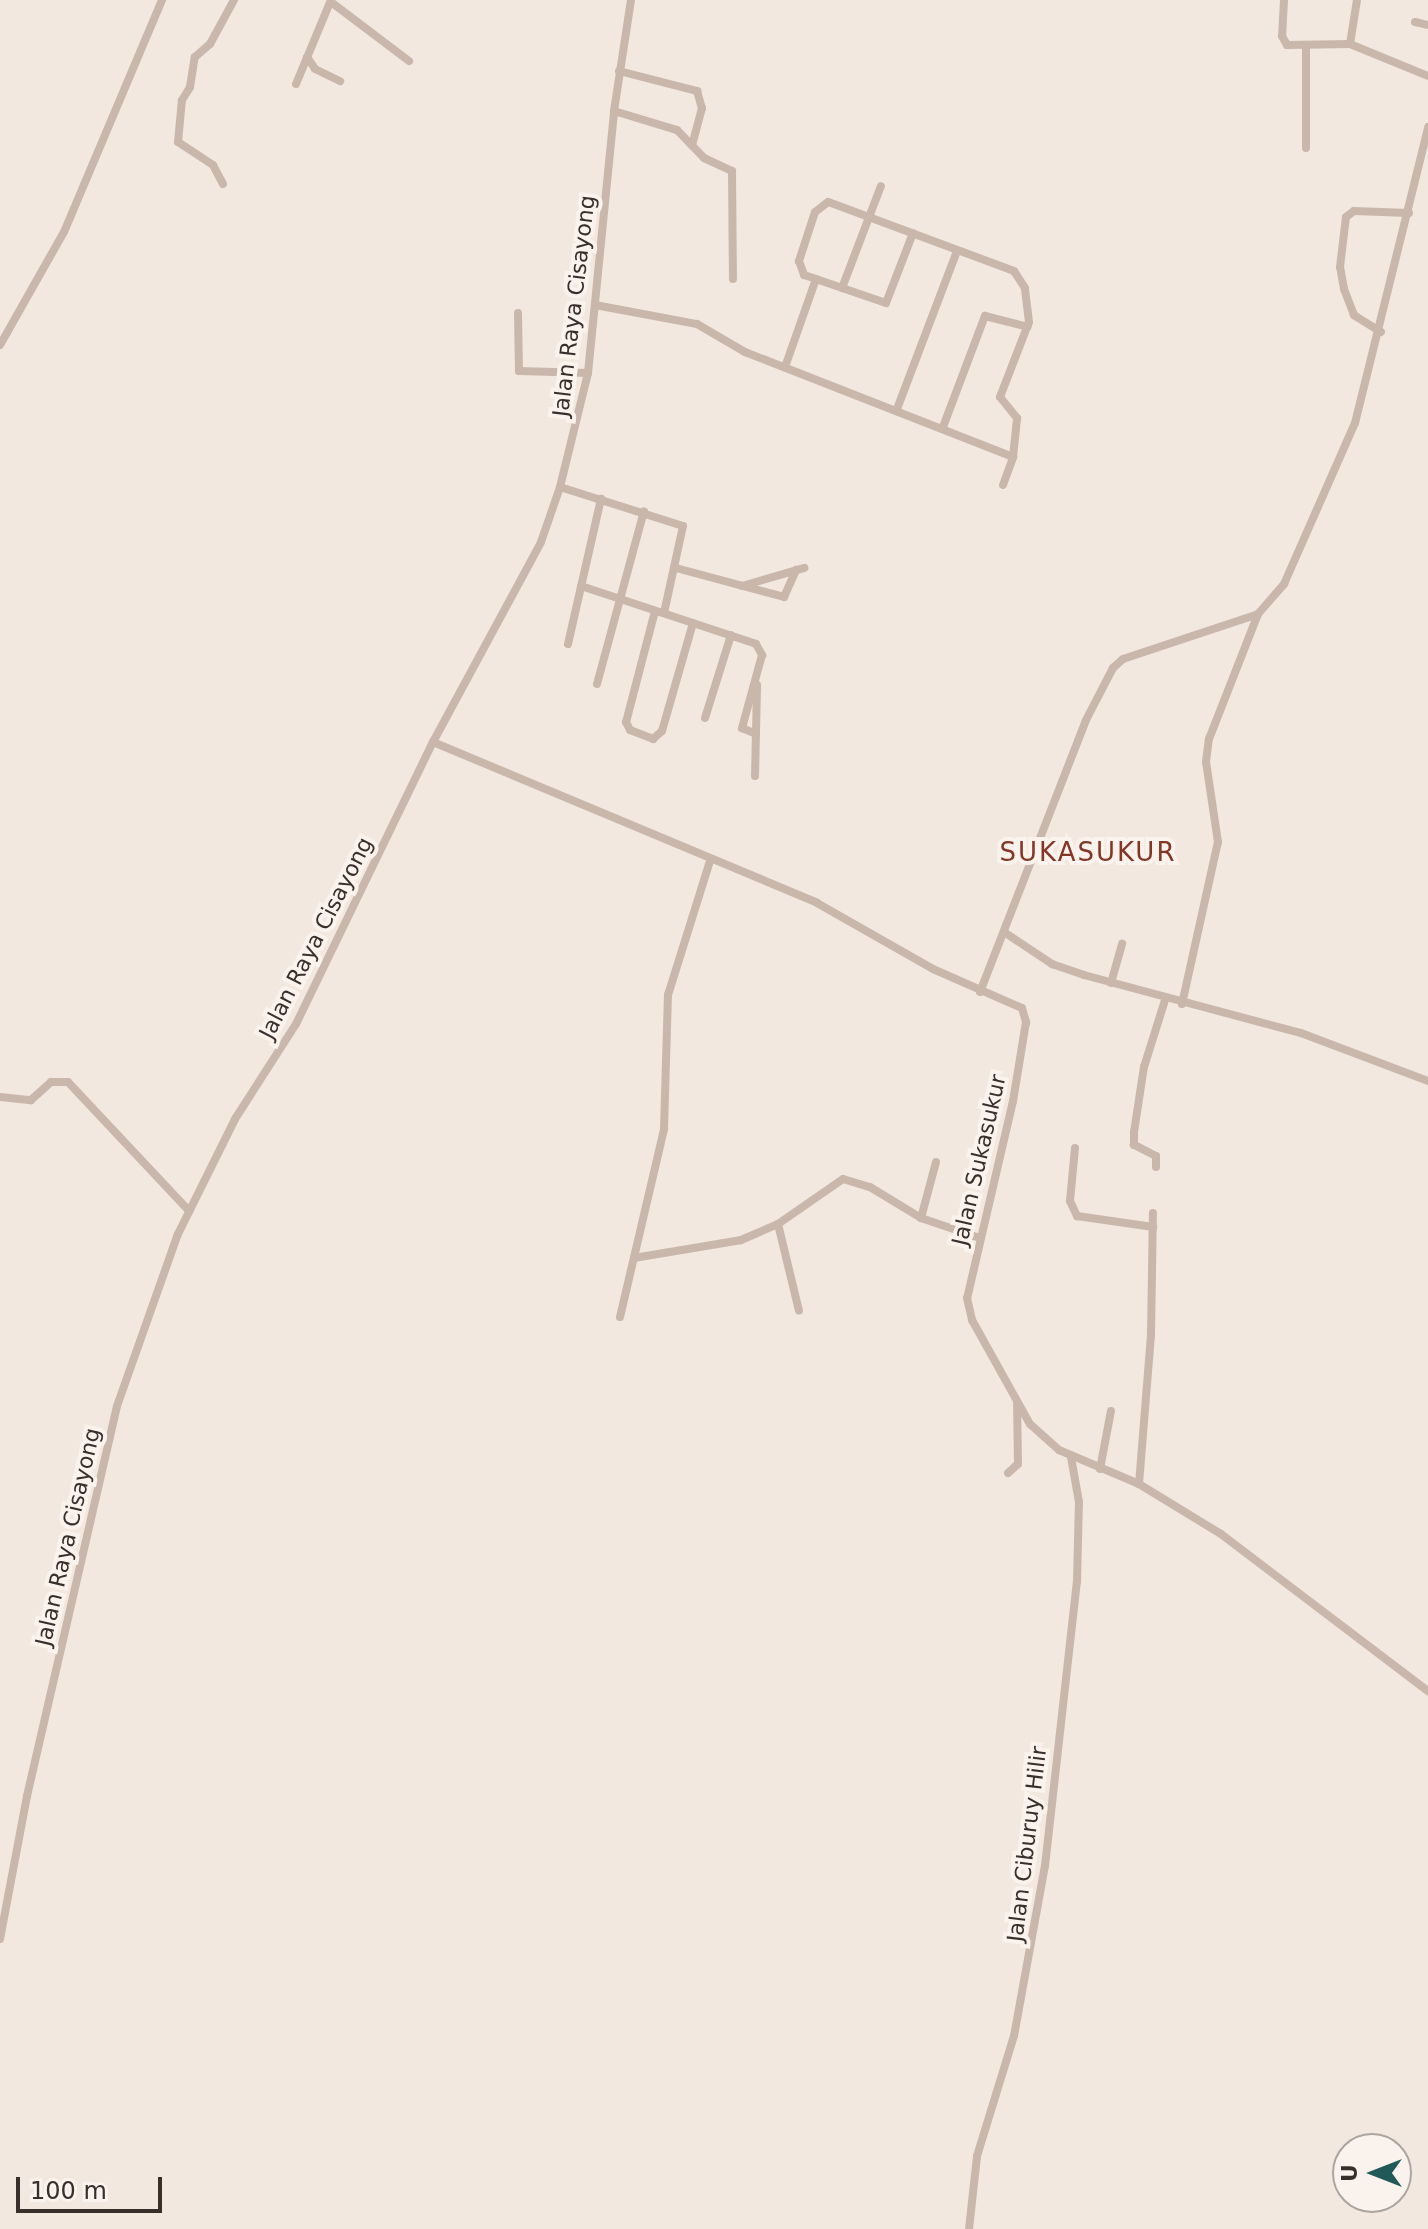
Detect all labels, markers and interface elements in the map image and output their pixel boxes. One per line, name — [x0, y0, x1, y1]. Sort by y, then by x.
street label: Jalan Raya Cisayong — [547, 194, 601, 418]
street label: Jalan Raya Cisayong — [254, 833, 378, 1043]
district label: SUKASUKUR — [1000, 837, 1176, 869]
street label: Jalan Sukasukur — [946, 1072, 1012, 1248]
street label: Jalan Raya Cisayong — [30, 1425, 106, 1649]
street label: Jalan Ciburuy Hilir — [1002, 1745, 1052, 1943]
north arrow — [1332, 2133, 1412, 2213]
scale bar — [20, 2161, 166, 2211]
text: U — [1337, 2164, 1362, 2182]
text: 100 m — [30, 2177, 107, 2205]

